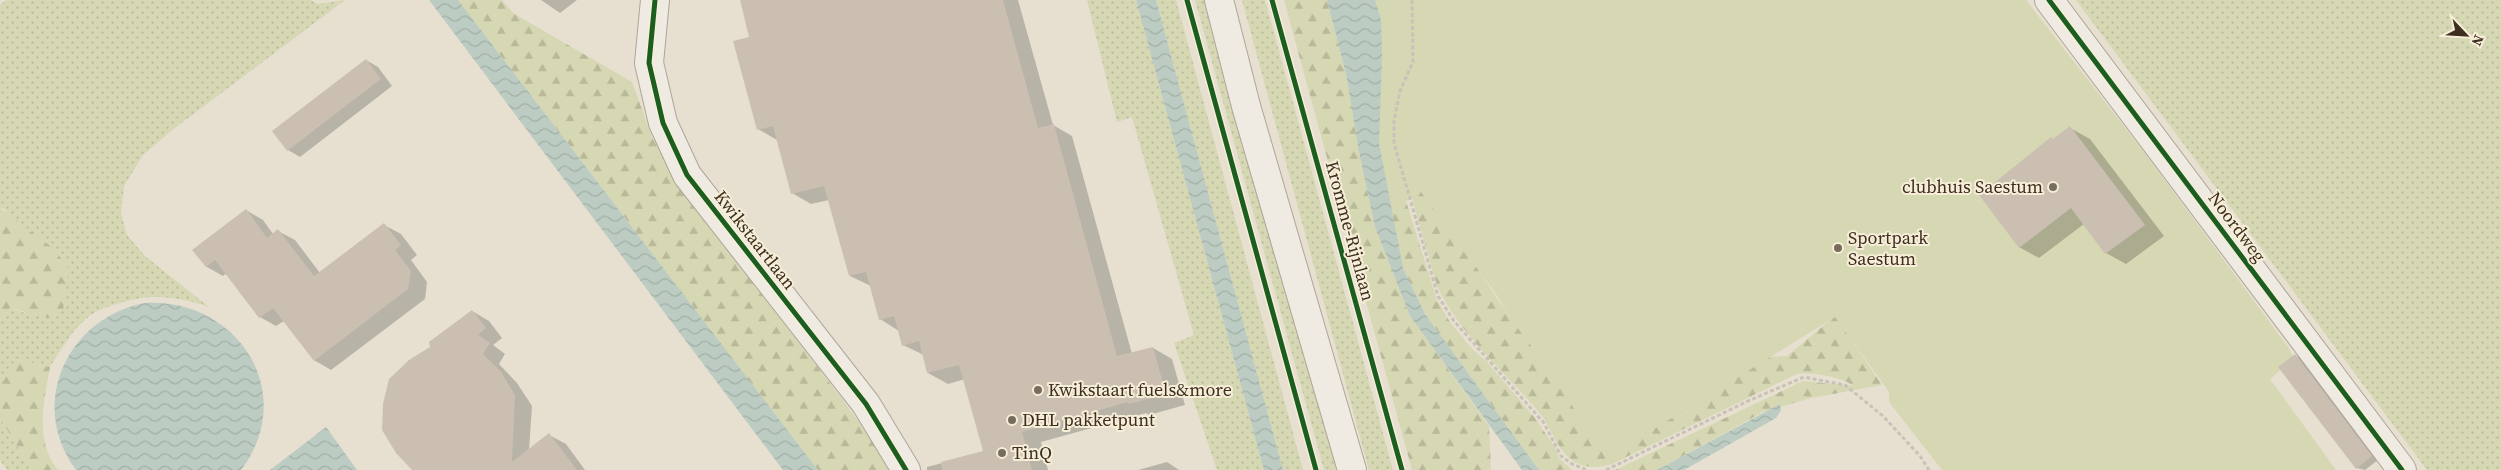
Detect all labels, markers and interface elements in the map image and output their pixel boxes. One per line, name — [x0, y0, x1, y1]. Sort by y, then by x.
north arrow — [2441, 10, 2491, 60]
text: N — [2467, 32, 2489, 49]
street label: Kromme-Rijnlaan — [1320, 158, 1381, 304]
place label: clubhuis Saestum — [1902, 174, 2043, 199]
marker: clubhuis Saestum — [2047, 181, 2059, 193]
street label: Kwikstaartlaan — [709, 185, 802, 295]
street label: Noordweg — [2203, 186, 2272, 267]
place label: Sportpark Saestum — [1848, 225, 1928, 271]
marker: Sportpark Saestum — [1832, 242, 1844, 254]
place label: Kwikstaart fuels&more — [1048, 377, 1232, 402]
marker: Kwikstaart fuels&more — [1032, 384, 1044, 396]
place label: DHL pakketpunt — [1022, 407, 1155, 432]
marker: DHL pakketpunt — [1006, 414, 1018, 426]
place label: TinQ — [1012, 440, 1052, 465]
marker: TinQ — [996, 447, 1008, 459]

